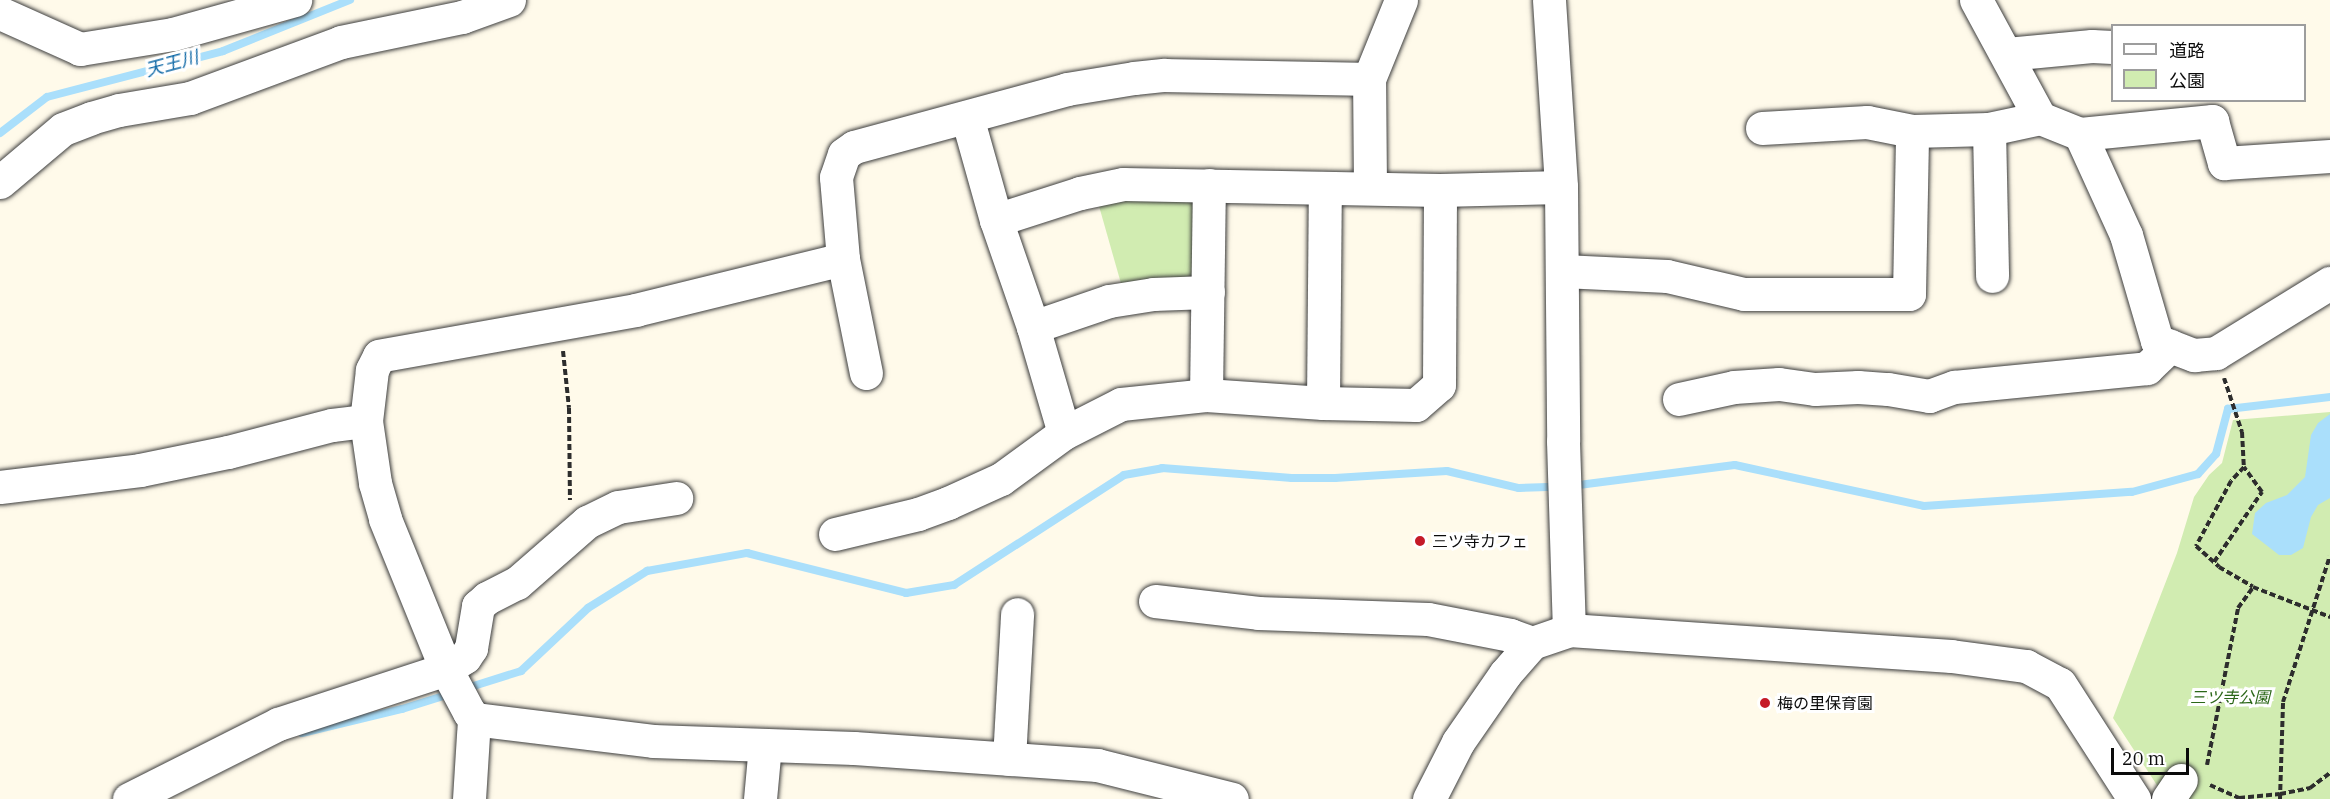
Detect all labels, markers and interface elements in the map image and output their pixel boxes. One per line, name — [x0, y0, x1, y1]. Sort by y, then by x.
legend — [2111, 24, 2306, 102]
text: 道路 — [2169, 39, 2205, 62]
water label: 天王川 — [143, 47, 201, 81]
text: 公園 — [2169, 69, 2205, 92]
place label: 三ツ寺カフェ — [1432, 531, 1528, 551]
marker: 三ツ寺カフェ — [1413, 534, 1427, 548]
park label: 三ツ寺公園 — [2190, 687, 2270, 707]
place label: 梅の里保育園 — [1777, 693, 1873, 713]
marker: 梅の里保育園 — [1758, 696, 1772, 710]
scale bar — [2114, 736, 2192, 774]
text: 20 m — [2122, 747, 2165, 770]

